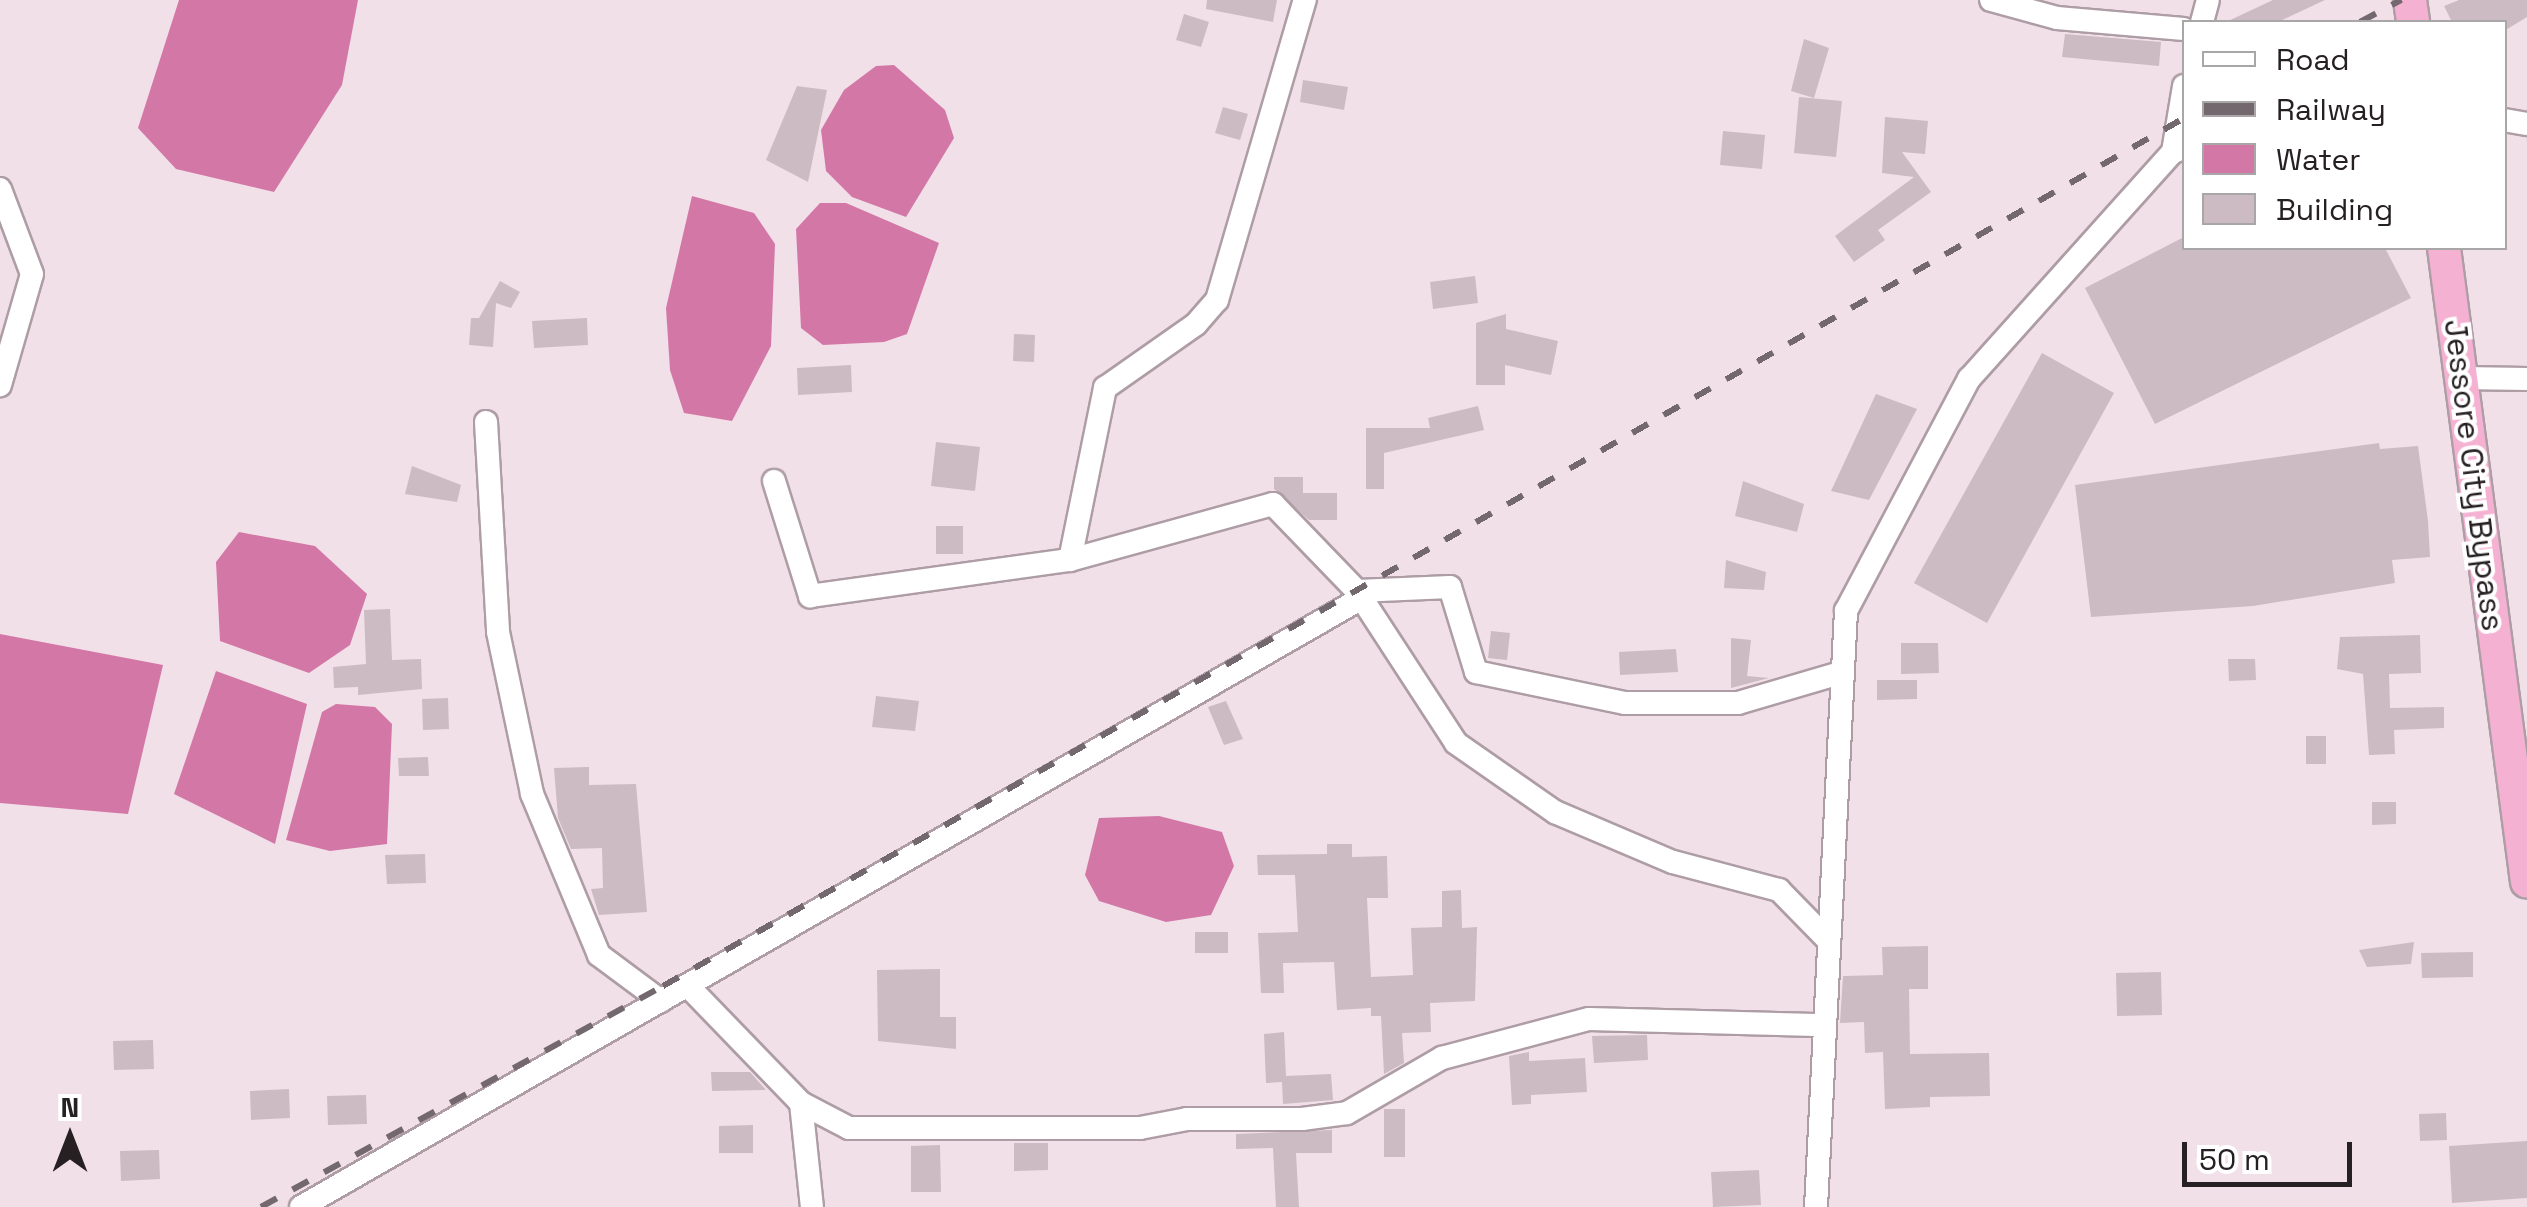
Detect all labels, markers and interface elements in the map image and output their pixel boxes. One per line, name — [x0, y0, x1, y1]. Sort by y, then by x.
legend — [2182, 20, 2507, 250]
text: Road — [2276, 40, 2350, 79]
text: Railway — [2276, 90, 2386, 129]
text: Water — [2276, 140, 2361, 179]
text: Building — [2276, 190, 2393, 229]
street label: Jessore City Bypass — [2436, 317, 2512, 633]
north arrow — [20, 1087, 120, 1187]
text: N — [61, 1089, 79, 1125]
scale bar — [2187, 1122, 2357, 1184]
text: 50 m — [2199, 1140, 2270, 1179]

